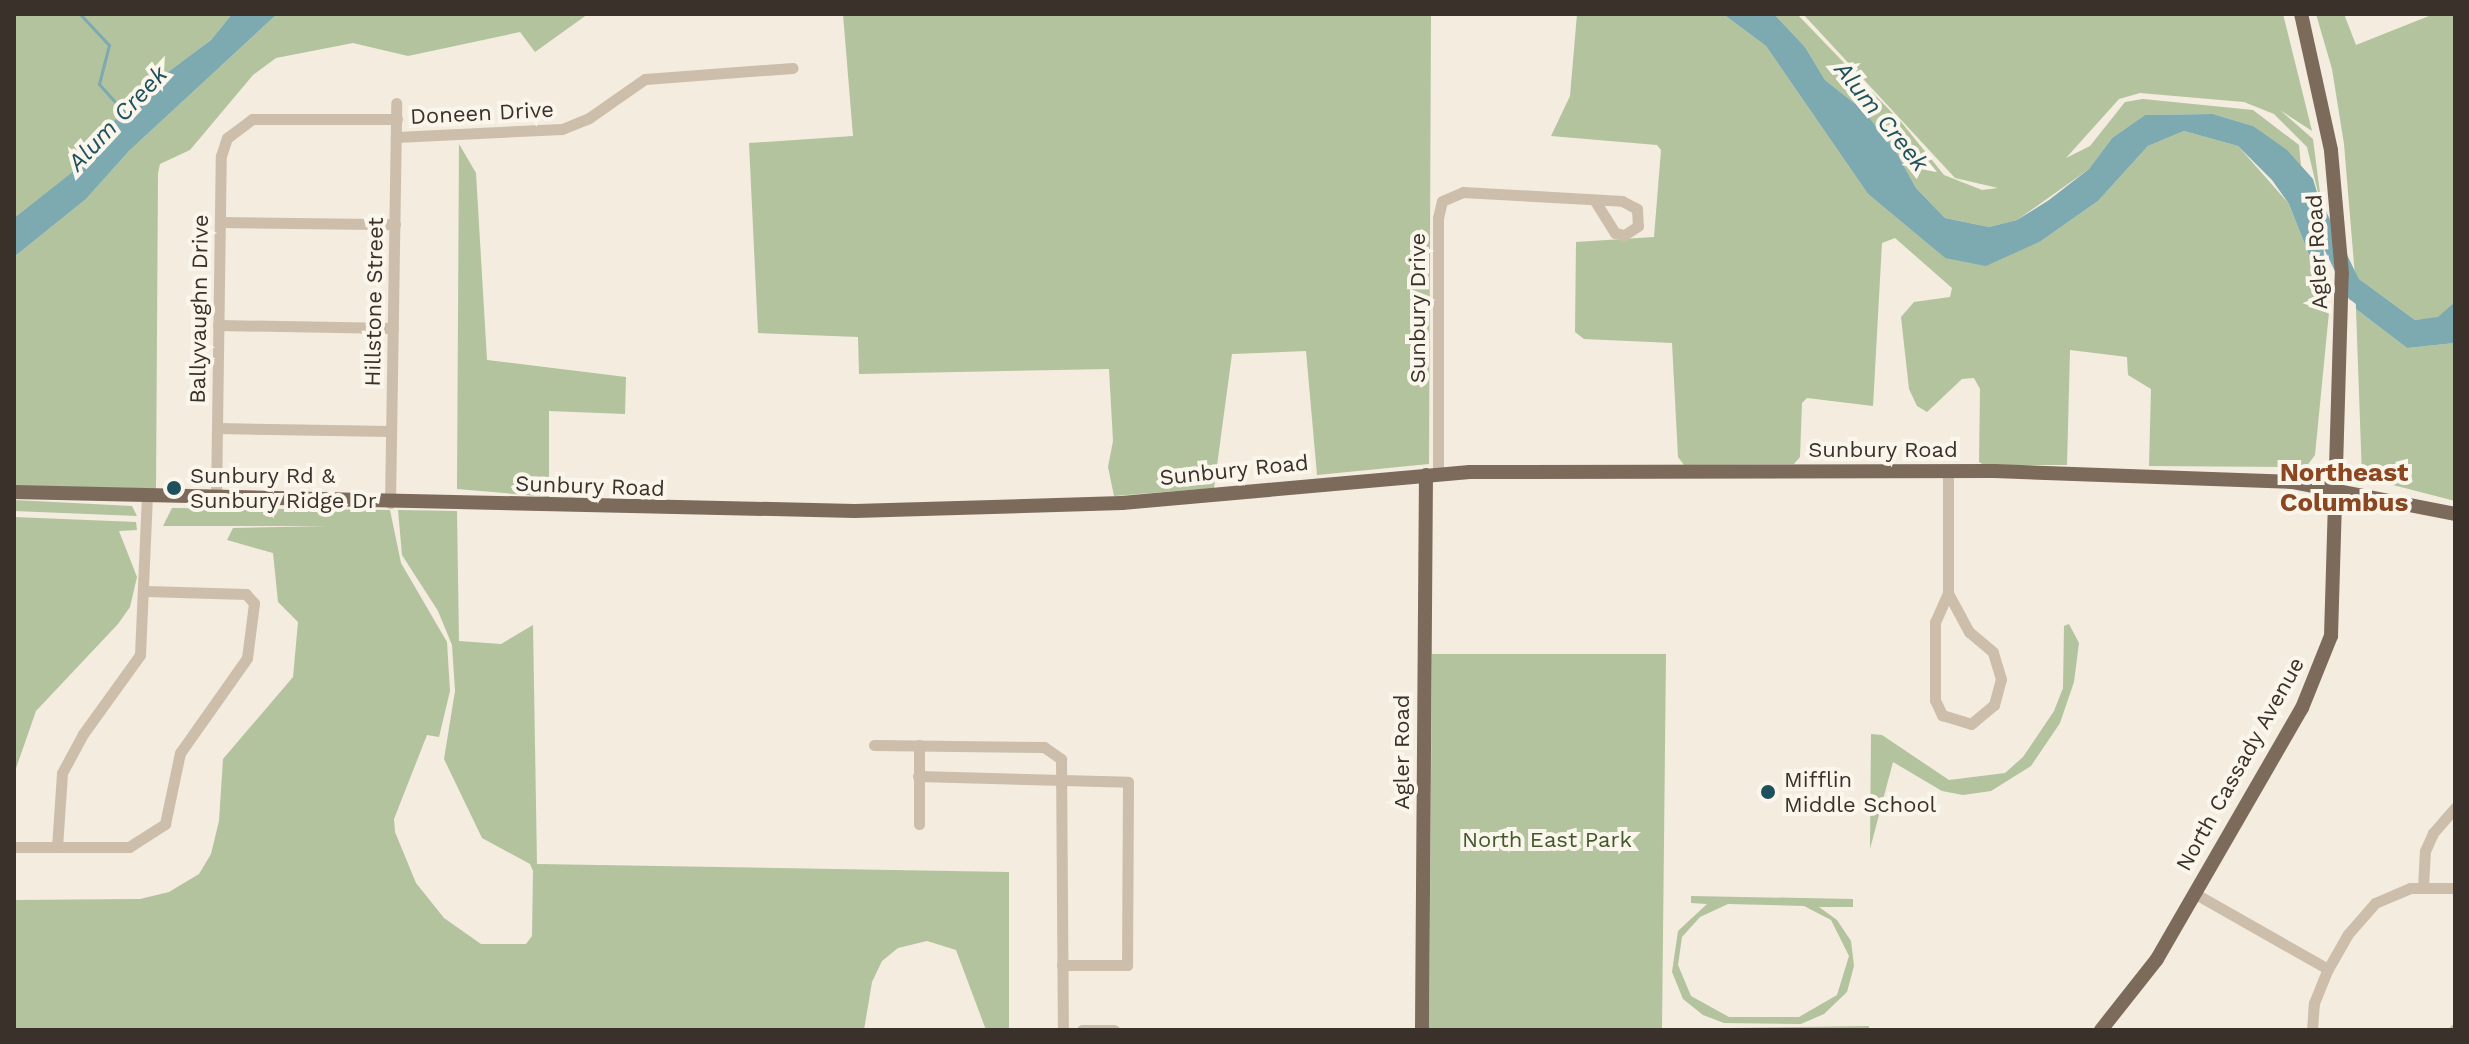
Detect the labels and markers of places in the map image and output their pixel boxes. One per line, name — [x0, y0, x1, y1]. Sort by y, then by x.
place label: Sunbury Rd & Sunbury Ridge Dr — [190, 462, 377, 514]
marker: Sunbury Rd & Sunbury Ridge Dr — [165, 479, 183, 497]
place label: Mifflin Middle School — [1784, 766, 1936, 818]
marker: Mifflin Middle School — [1759, 783, 1777, 801]

